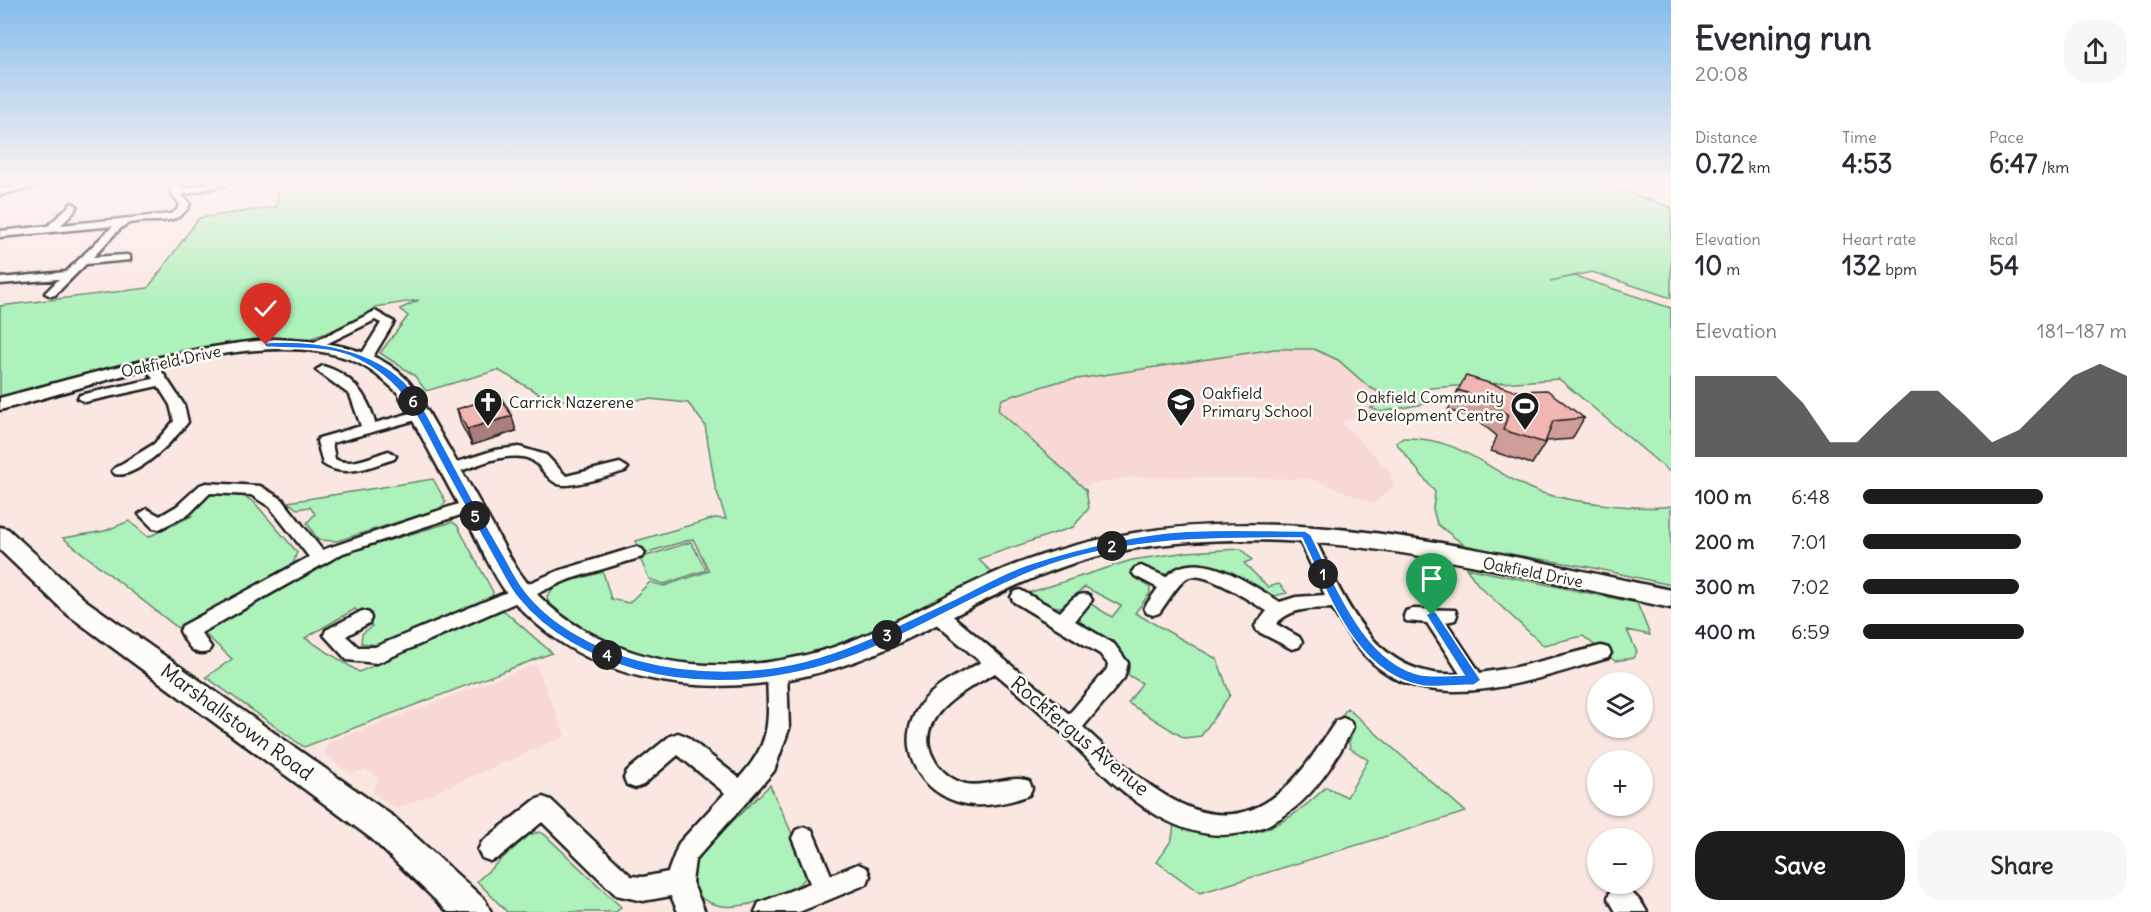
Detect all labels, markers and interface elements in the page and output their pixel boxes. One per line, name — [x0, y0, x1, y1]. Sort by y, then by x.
text: Evening run — [1695, 17, 1871, 59]
button: share — [2064, 20, 2127, 83]
text: 20:08 — [1695, 61, 1748, 86]
text: Distance — [1695, 127, 1757, 147]
text: Time — [1842, 127, 1877, 147]
text: Pace — [1989, 127, 2024, 147]
text: 0.72 — [1695, 147, 1744, 180]
text: 4:53 — [1842, 147, 1893, 180]
text: 6:47 — [1989, 147, 2037, 180]
text: km — [1744, 157, 1771, 177]
text: /km — [2037, 157, 2069, 177]
text: Elevation — [1695, 229, 1761, 249]
text: Heart rate — [1842, 229, 1916, 249]
text: kcal — [1989, 229, 2018, 249]
text: 10 — [1695, 249, 1722, 282]
text: 132 — [1842, 249, 1881, 282]
text: 54 — [1989, 249, 2019, 282]
text: m — [1722, 259, 1740, 279]
text: bpm — [1881, 259, 1917, 279]
pin — [240, 283, 291, 345]
icon: check — [249, 292, 282, 325]
text: Elevation — [1695, 318, 1777, 343]
text: 181–187 m — [2037, 318, 2127, 343]
street label: Oakfield Drive — [119, 341, 223, 381]
place label: Oakfield Primary School — [1202, 383, 1312, 421]
pin: 6 — [398, 386, 428, 416]
church icon: Carrick Nazerene — [472, 386, 504, 428]
school or university icon: Oakfield Primary School — [1165, 386, 1197, 428]
place label: Oakfield Community Development Centre — [1356, 387, 1504, 425]
sports icon: Oakfield Community Development Centre — [1509, 390, 1541, 432]
text: 6 — [408, 391, 418, 411]
place label: Carrick Nazerene — [509, 392, 634, 412]
text: 100 m — [1695, 484, 1752, 509]
text: 6:48 — [1791, 484, 1830, 509]
pin: 5 — [460, 501, 490, 531]
text: 5 — [470, 506, 480, 526]
text: 200 m — [1695, 529, 1755, 554]
text: 7:01 — [1791, 529, 1826, 554]
pin: 2 — [1097, 531, 1127, 561]
text: 2 — [1108, 536, 1116, 556]
street label: Oakfield Drive — [1481, 552, 1585, 592]
pin — [1406, 553, 1457, 615]
pin: 1 — [1308, 559, 1338, 589]
icon: arrive — [1415, 562, 1448, 595]
text: 1 — [1320, 564, 1326, 584]
text: 300 m — [1695, 574, 1755, 599]
text: 7:02 — [1791, 574, 1829, 599]
text: 400 m — [1695, 619, 1755, 644]
text: 6:59 — [1791, 619, 1830, 644]
pin: 3 — [872, 620, 902, 650]
text: 3 — [882, 625, 892, 645]
pin: 4 — [592, 640, 622, 670]
text: 4 — [602, 645, 612, 665]
street label: Marshallstown Road — [156, 658, 319, 786]
street label: Rockfergus Avenue — [1006, 671, 1154, 801]
map controls — [1587, 672, 1653, 894]
button: layers — [1587, 672, 1653, 738]
button: + — [1587, 750, 1653, 816]
button: − — [1587, 828, 1653, 894]
button: Save — [1695, 831, 1905, 900]
button: Share — [1917, 831, 2127, 900]

